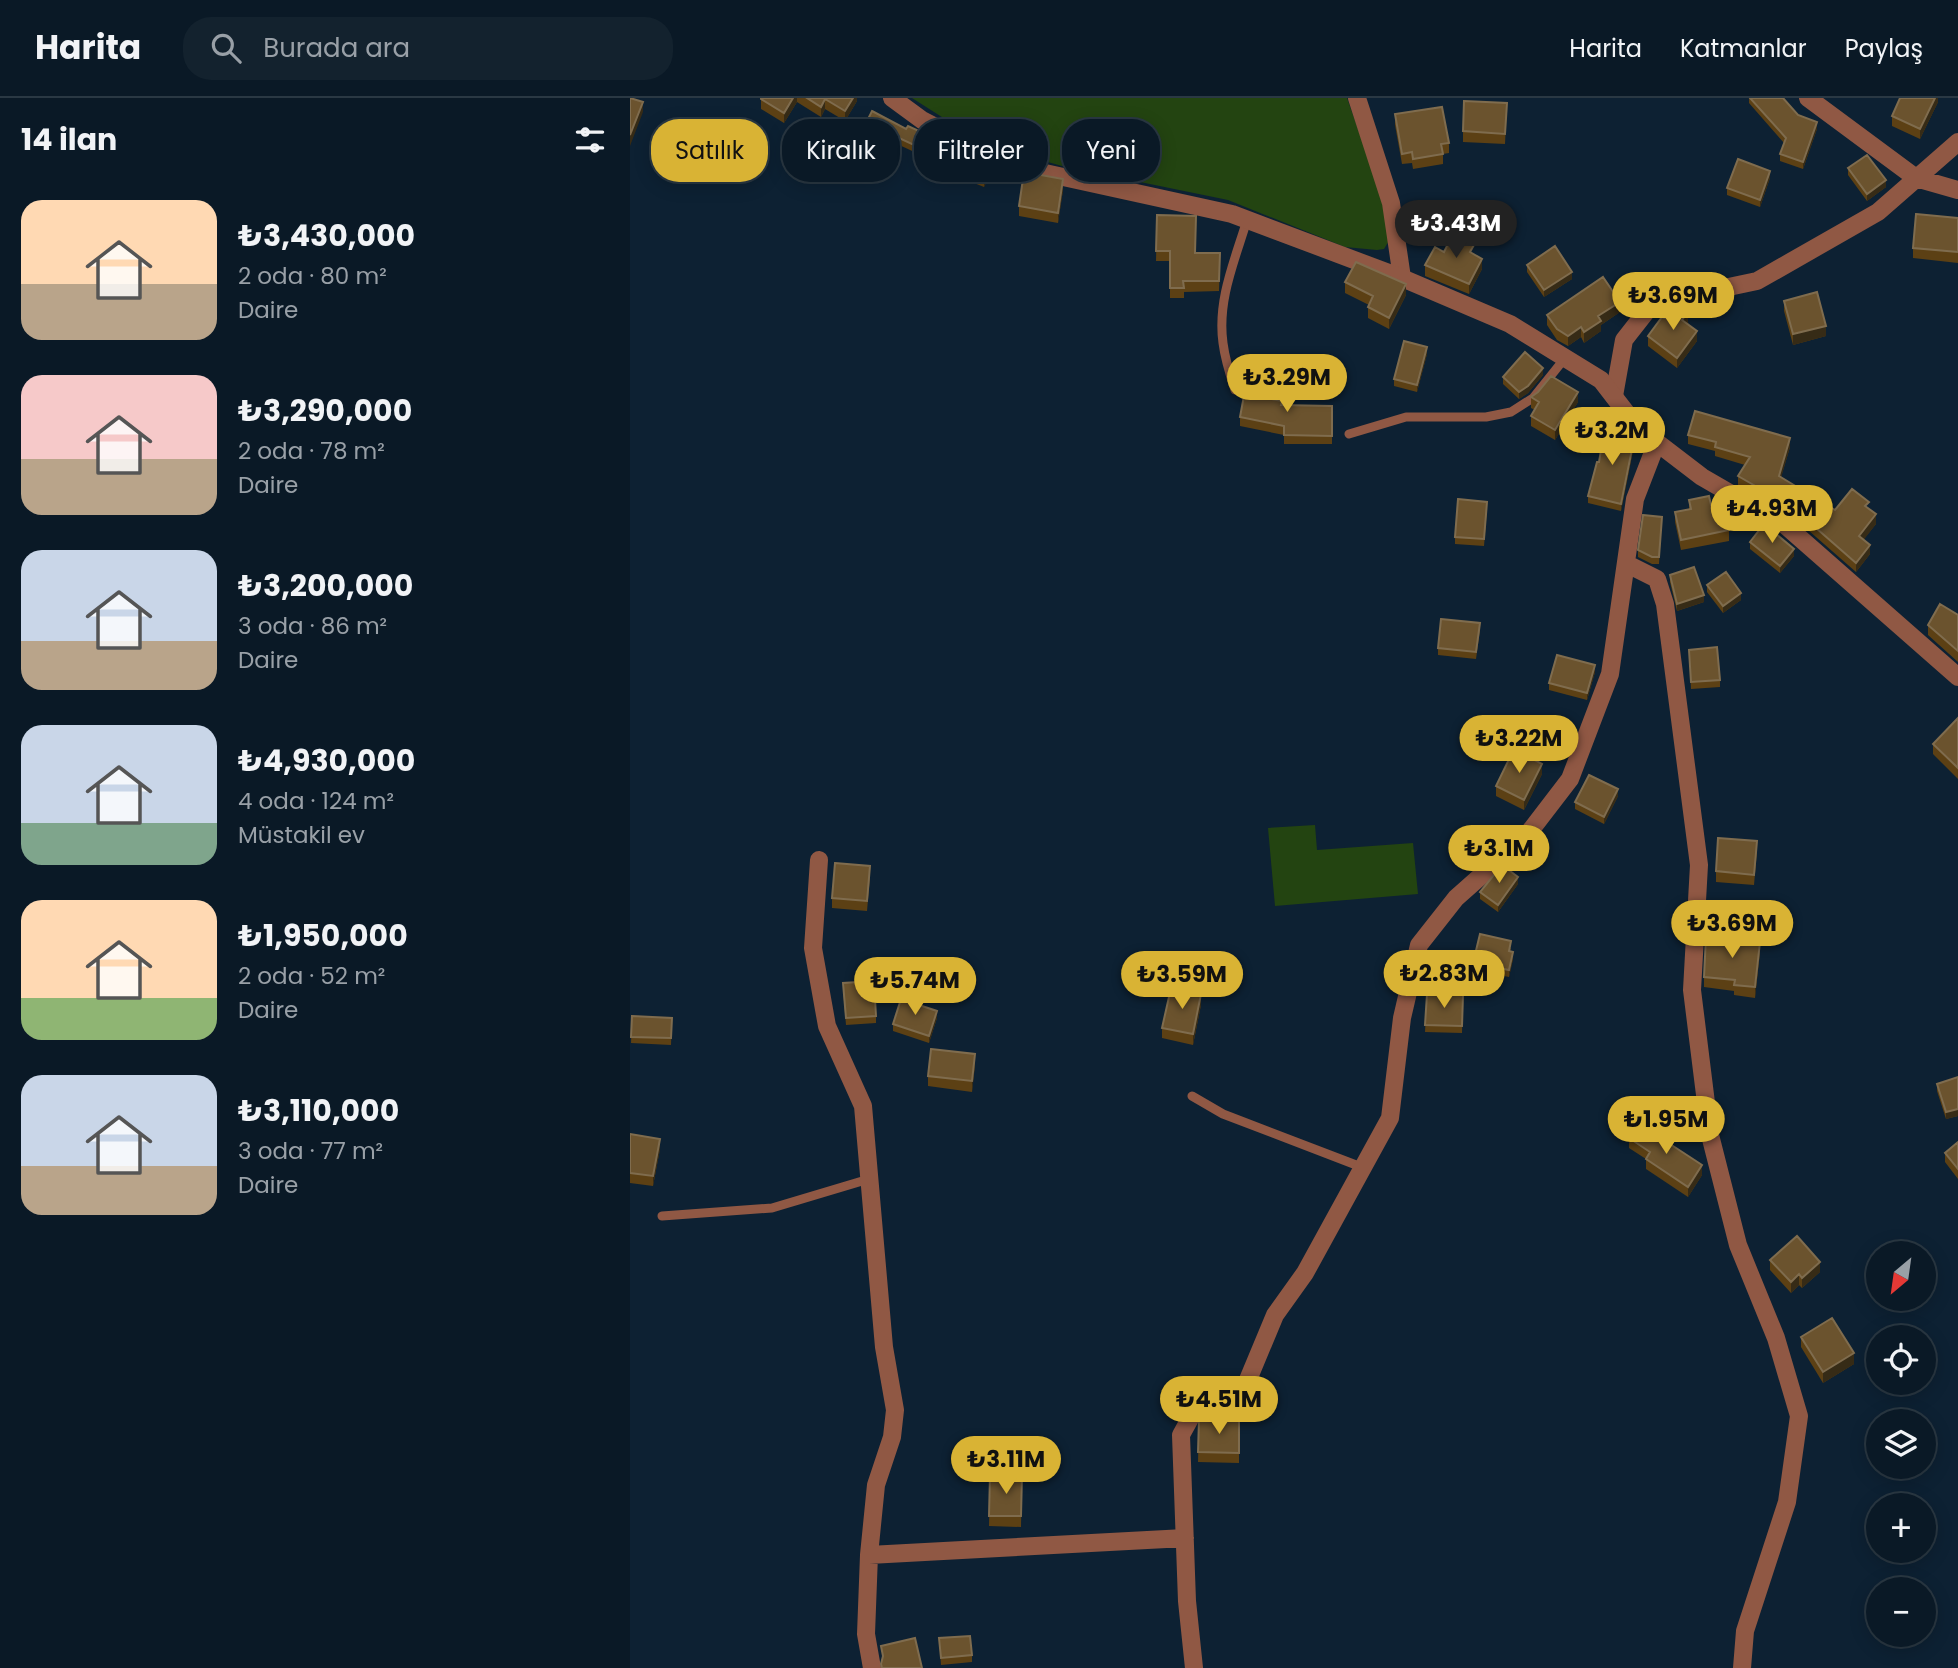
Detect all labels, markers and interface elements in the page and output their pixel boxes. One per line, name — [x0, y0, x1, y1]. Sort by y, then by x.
search box — [183, 17, 673, 80]
text: Harita — [35, 24, 141, 71]
icon: search — [207, 29, 245, 67]
text: Burada ara — [263, 30, 410, 66]
text: Harita — [1569, 32, 1642, 65]
text: Katmanlar — [1680, 32, 1807, 65]
text: Paylaş — [1845, 32, 1923, 65]
text: 14 ilan — [21, 118, 117, 161]
chip: Satılık — [651, 119, 768, 182]
chip: Kiralık — [782, 119, 900, 182]
chip: Filtreler — [914, 119, 1048, 182]
chip: Yeni — [1062, 119, 1160, 182]
icon: filters — [571, 121, 609, 159]
pin: ₺3.43M — [1399, 200, 1513, 260]
text: ₺3.43M — [1411, 207, 1501, 239]
text: ₺3,430,000 — [238, 214, 415, 257]
icon: home — [77, 228, 161, 312]
text: 2 oda · 80 m² — [238, 260, 387, 292]
pin: ₺3.69M — [1616, 272, 1730, 332]
text: ₺3.69M — [1628, 279, 1718, 311]
text: Daire — [238, 294, 298, 326]
pin: ₺3.29M — [1230, 354, 1344, 414]
text: ₺3.29M — [1243, 361, 1331, 393]
text: ₺3,290,000 — [238, 389, 412, 432]
icon: home — [77, 403, 161, 487]
pin: ₺3.2M — [1563, 408, 1661, 467]
text: ₺3.2M — [1575, 414, 1649, 446]
text: 2 oda · 78 m² — [238, 435, 385, 467]
text: Daire — [238, 469, 298, 501]
pin: ₺4.93M — [1715, 486, 1829, 545]
text: ₺4.93M — [1727, 492, 1817, 524]
text: ₺3,200,000 — [238, 564, 413, 607]
icon: home — [77, 578, 161, 662]
text: 3 oda · 86 m² — [238, 610, 387, 642]
text: Daire — [238, 644, 298, 676]
pin: ₺3.22M — [1462, 716, 1576, 775]
text: ₺3.22M — [1476, 722, 1562, 754]
text: ₺4,930,000 — [238, 739, 415, 782]
icon: home — [77, 753, 161, 837]
text: 4 oda · 124 m² — [238, 785, 394, 817]
text: Müstakil ev — [238, 819, 365, 851]
pin: ₺3.1M — [1450, 826, 1548, 885]
text: ₺3.1M — [1464, 832, 1534, 864]
pin: ₺3.69M — [1675, 900, 1789, 960]
text: ₺3.69M — [1687, 907, 1777, 939]
text: ₺1,950,000 — [238, 914, 408, 957]
icon: home — [77, 928, 161, 1012]
pin: ₺2.83M — [1387, 950, 1501, 1010]
pin: ₺3.59M — [1125, 951, 1239, 1011]
text: ₺2.83M — [1400, 957, 1488, 989]
pin: ₺5.74M — [858, 958, 972, 1017]
text: ₺3.59M — [1137, 958, 1227, 990]
text: 2 oda · 52 m² — [238, 960, 385, 992]
text: ₺5.74M — [870, 964, 960, 996]
text: Daire — [238, 994, 298, 1026]
text: ₺3,110,000 — [238, 1089, 399, 1132]
pin: ₺1.95M — [1609, 1096, 1723, 1156]
icon: home — [77, 1103, 161, 1187]
text: ₺1.95M — [1624, 1103, 1708, 1135]
text: 3 oda · 77 m² — [238, 1135, 383, 1167]
text: Daire — [238, 1169, 298, 1201]
north arrow — [1866, 1241, 1936, 1311]
map controls — [1866, 1241, 1936, 1647]
button: locate — [1866, 1325, 1936, 1395]
pin: ₺4.51M — [1162, 1376, 1276, 1436]
text: ₺4.51M — [1176, 1383, 1262, 1415]
button: layers — [1866, 1409, 1936, 1479]
pin: ₺3.11M — [949, 1436, 1063, 1496]
text: ₺3.11M — [967, 1443, 1045, 1475]
button: + — [1866, 1493, 1936, 1563]
button: − — [1866, 1577, 1936, 1647]

